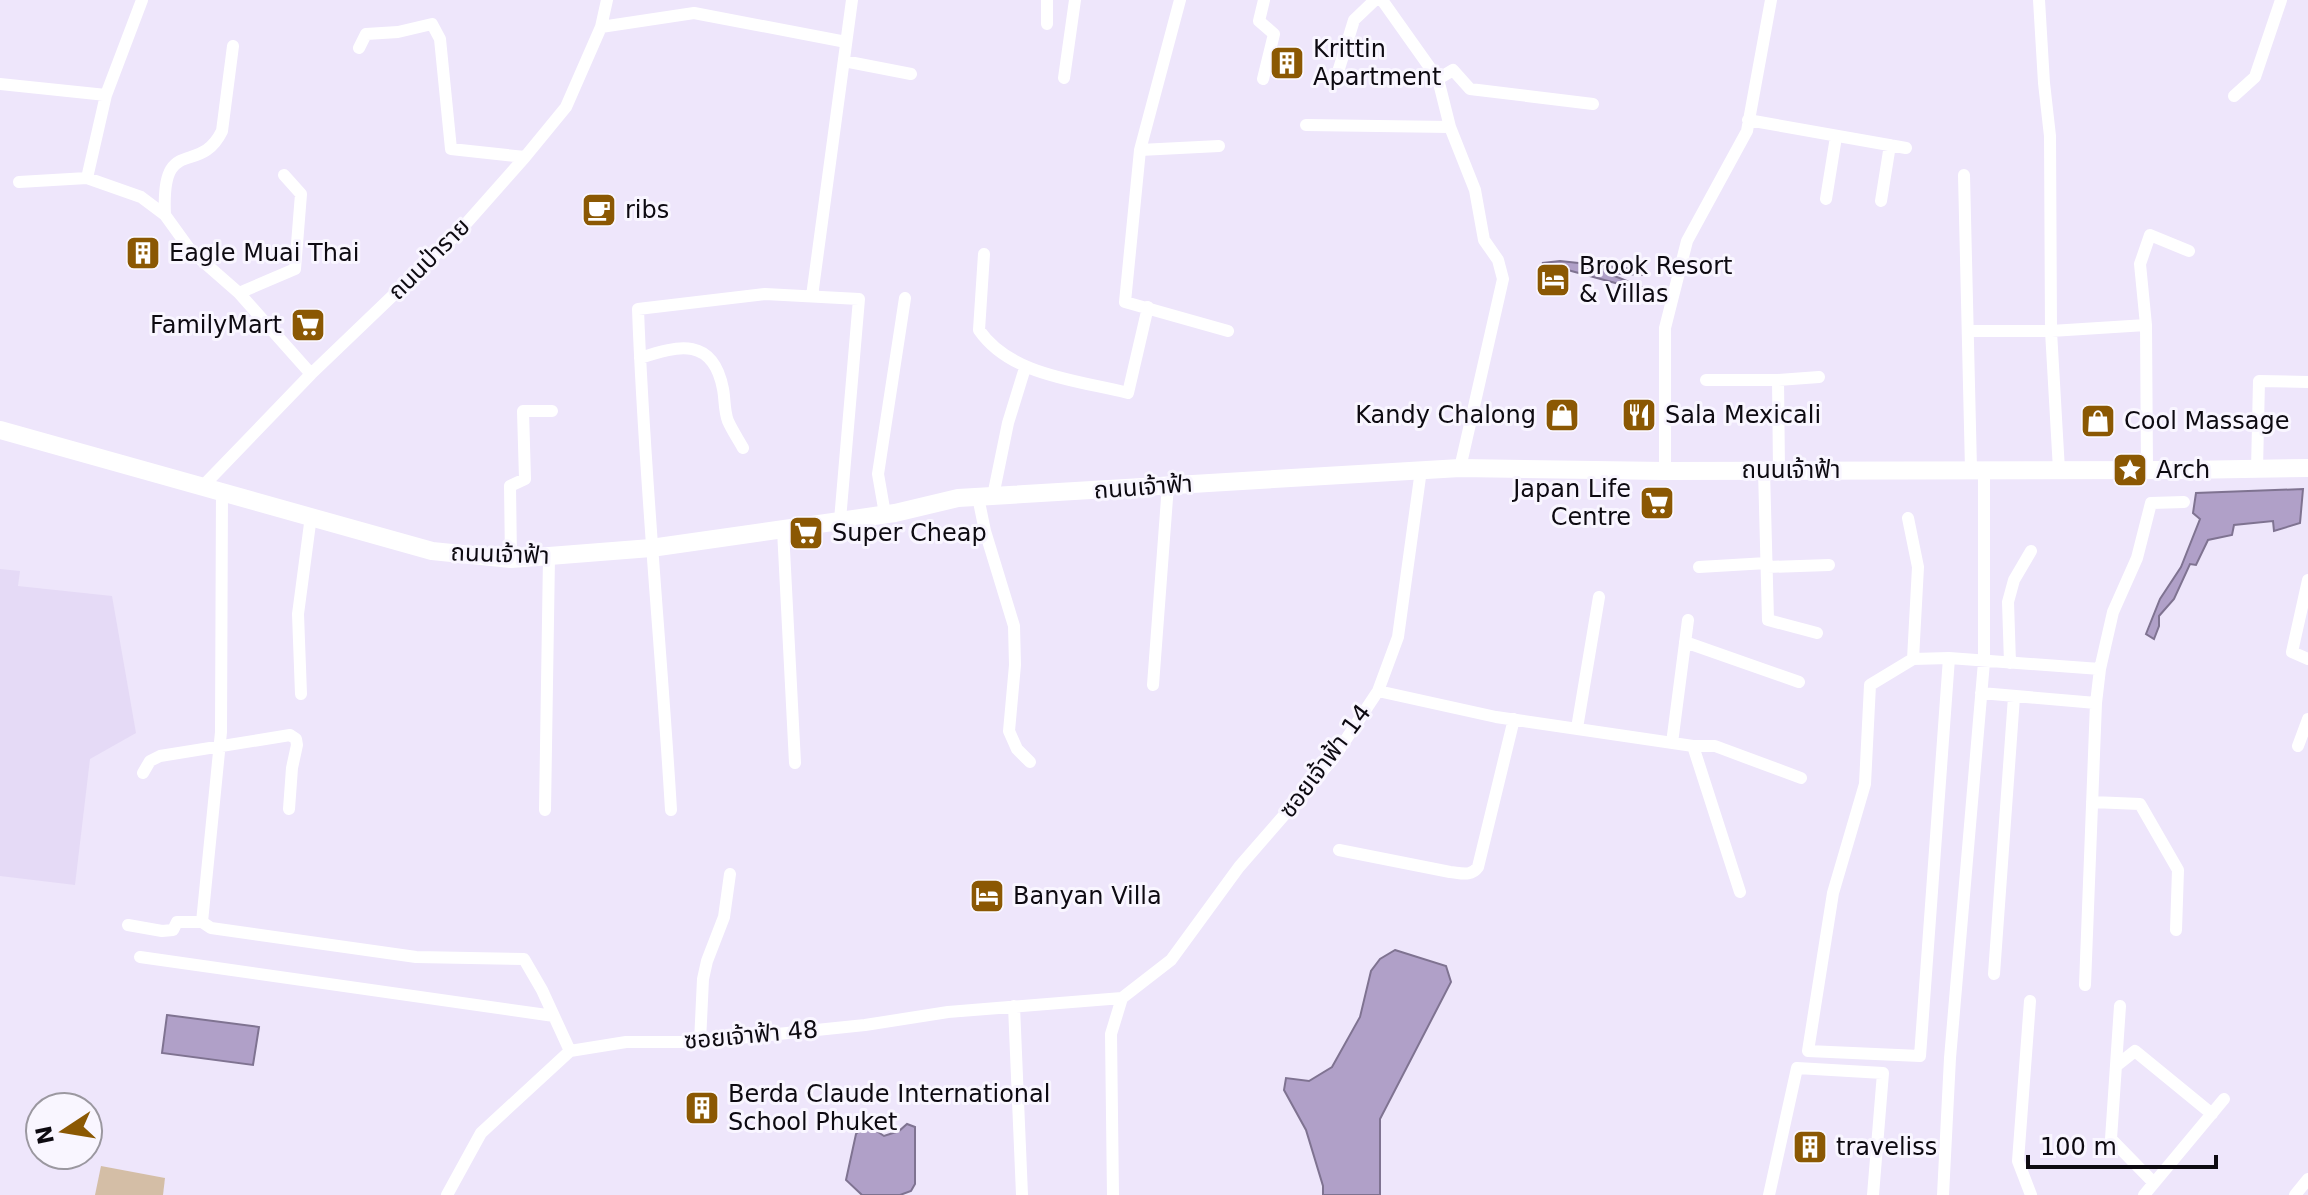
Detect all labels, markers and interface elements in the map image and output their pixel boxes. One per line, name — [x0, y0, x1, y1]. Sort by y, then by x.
place label: Krittin Apartment — [1313, 35, 1441, 91]
building icon: Krittin Apartment — [1268, 44, 1306, 82]
cafe icon: ribs — [580, 191, 618, 229]
place label: ribs — [625, 196, 669, 224]
street label: ถนนป่าราย — [382, 212, 476, 306]
building icon: Eagle Muai Thai — [124, 234, 162, 272]
place label: Eagle Muai Thai — [169, 239, 359, 267]
place label: Brook Resort & Villas — [1579, 252, 1733, 308]
hotel icon: Brook Resort & Villas — [1534, 261, 1572, 299]
supermarket icon: FamilyMart — [289, 306, 327, 344]
place label: FamilyMart — [150, 311, 282, 339]
shop icon: Kandy Chalong — [1543, 396, 1581, 434]
restaurant icon: Sala Mexicali — [1620, 396, 1658, 434]
place label: Kandy Chalong — [1355, 401, 1536, 429]
place label: Sala Mexicali — [1665, 401, 1821, 429]
shop icon: Cool Massage — [2079, 402, 2117, 440]
place label: Cool Massage — [2124, 407, 2290, 435]
place icon: Arch — [2111, 451, 2149, 489]
street label: ถนนเจ้าฟ้า — [1742, 456, 1840, 484]
place label: Arch — [2156, 456, 2210, 484]
street label: ถนนเจ้าฟ้า — [1093, 470, 1193, 504]
place label: Japan Life Centre — [1511, 475, 1631, 531]
supermarket icon: Japan Life Centre — [1638, 484, 1676, 522]
supermarket icon: Super Cheap — [787, 514, 825, 552]
place label: Super Cheap — [832, 519, 987, 547]
street label: ถนนเจ้าฟ้า — [450, 538, 550, 570]
street label: ซอยเจ้าฟ้า 14 — [1273, 699, 1377, 823]
hotel icon: Banyan Villa — [968, 877, 1006, 915]
place label: Banyan Villa — [1013, 882, 1162, 910]
street label: ซอยเจ้าฟ้า 48 — [683, 1015, 819, 1055]
place label: Berda Claude International School Phuket — [728, 1080, 1050, 1136]
building icon: Berda Claude International School Phuket — [683, 1089, 721, 1127]
north arrow — [24, 1091, 104, 1171]
scale bar — [2028, 1119, 2216, 1169]
text: N — [31, 1123, 59, 1147]
building icon: traveliss — [1791, 1128, 1829, 1166]
place label: traveliss — [1836, 1133, 1937, 1161]
text: 100 m — [2040, 1133, 2117, 1161]

